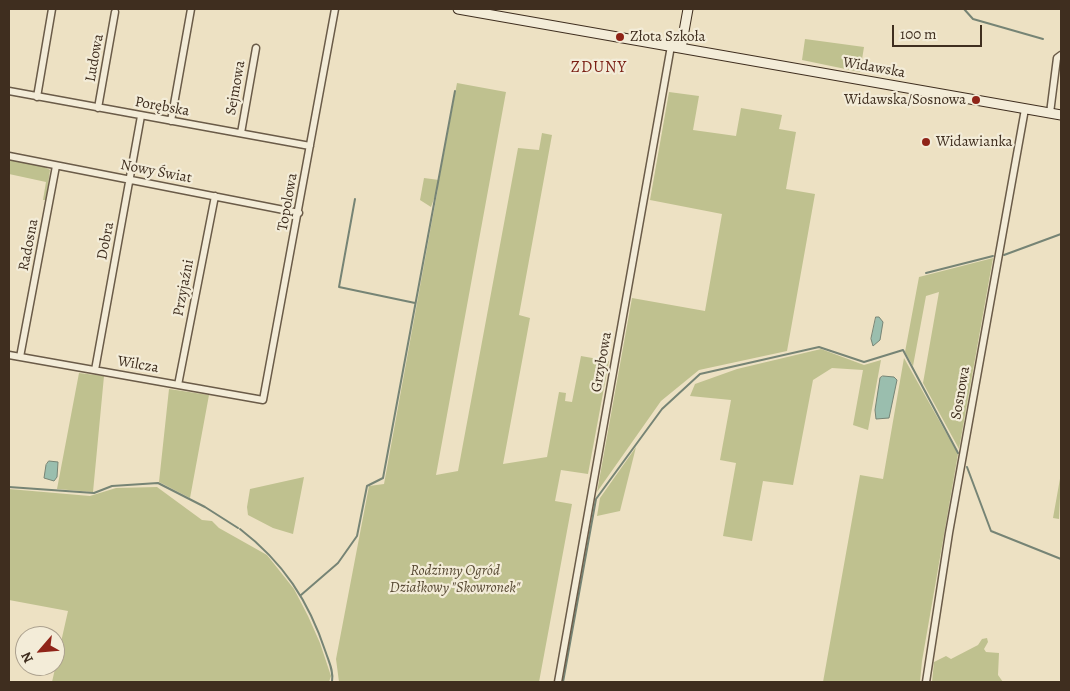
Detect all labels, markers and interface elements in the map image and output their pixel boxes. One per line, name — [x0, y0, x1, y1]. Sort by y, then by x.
scale bar — [895, 15, 985, 47]
text: 100 m — [900, 24, 937, 44]
place label: Złota Szkoła — [630, 28, 705, 46]
marker: Złota Szkoła — [614, 31, 626, 43]
street label: Ludowa — [82, 33, 108, 83]
street label: Widawska — [841, 54, 907, 82]
district label: ZDUNY — [570, 58, 628, 78]
street label: Sejmowa — [222, 59, 250, 117]
place label: Widawska/Sosnowa — [844, 91, 966, 109]
street label: Porębska — [133, 93, 191, 121]
marker: Widawska/Sosnowa — [970, 94, 982, 106]
place label: Widawianka — [936, 133, 1013, 151]
marker: Widawianka — [920, 136, 932, 148]
street label: Nowy Świat — [119, 156, 193, 188]
street label: Topolowa — [274, 172, 302, 232]
street label: Radosna — [15, 217, 43, 273]
street label: Dobra — [94, 221, 118, 261]
street label: Przyjaźni — [170, 258, 198, 318]
street label: Grzybowa — [588, 330, 616, 394]
street label: Wilcza — [116, 353, 160, 377]
street label: Sosnowa — [947, 365, 975, 421]
park label: Rodzinny Ogród Działkowy "Skowronek" — [390, 562, 520, 597]
north arrow — [15, 626, 65, 676]
text: N — [16, 649, 38, 666]

